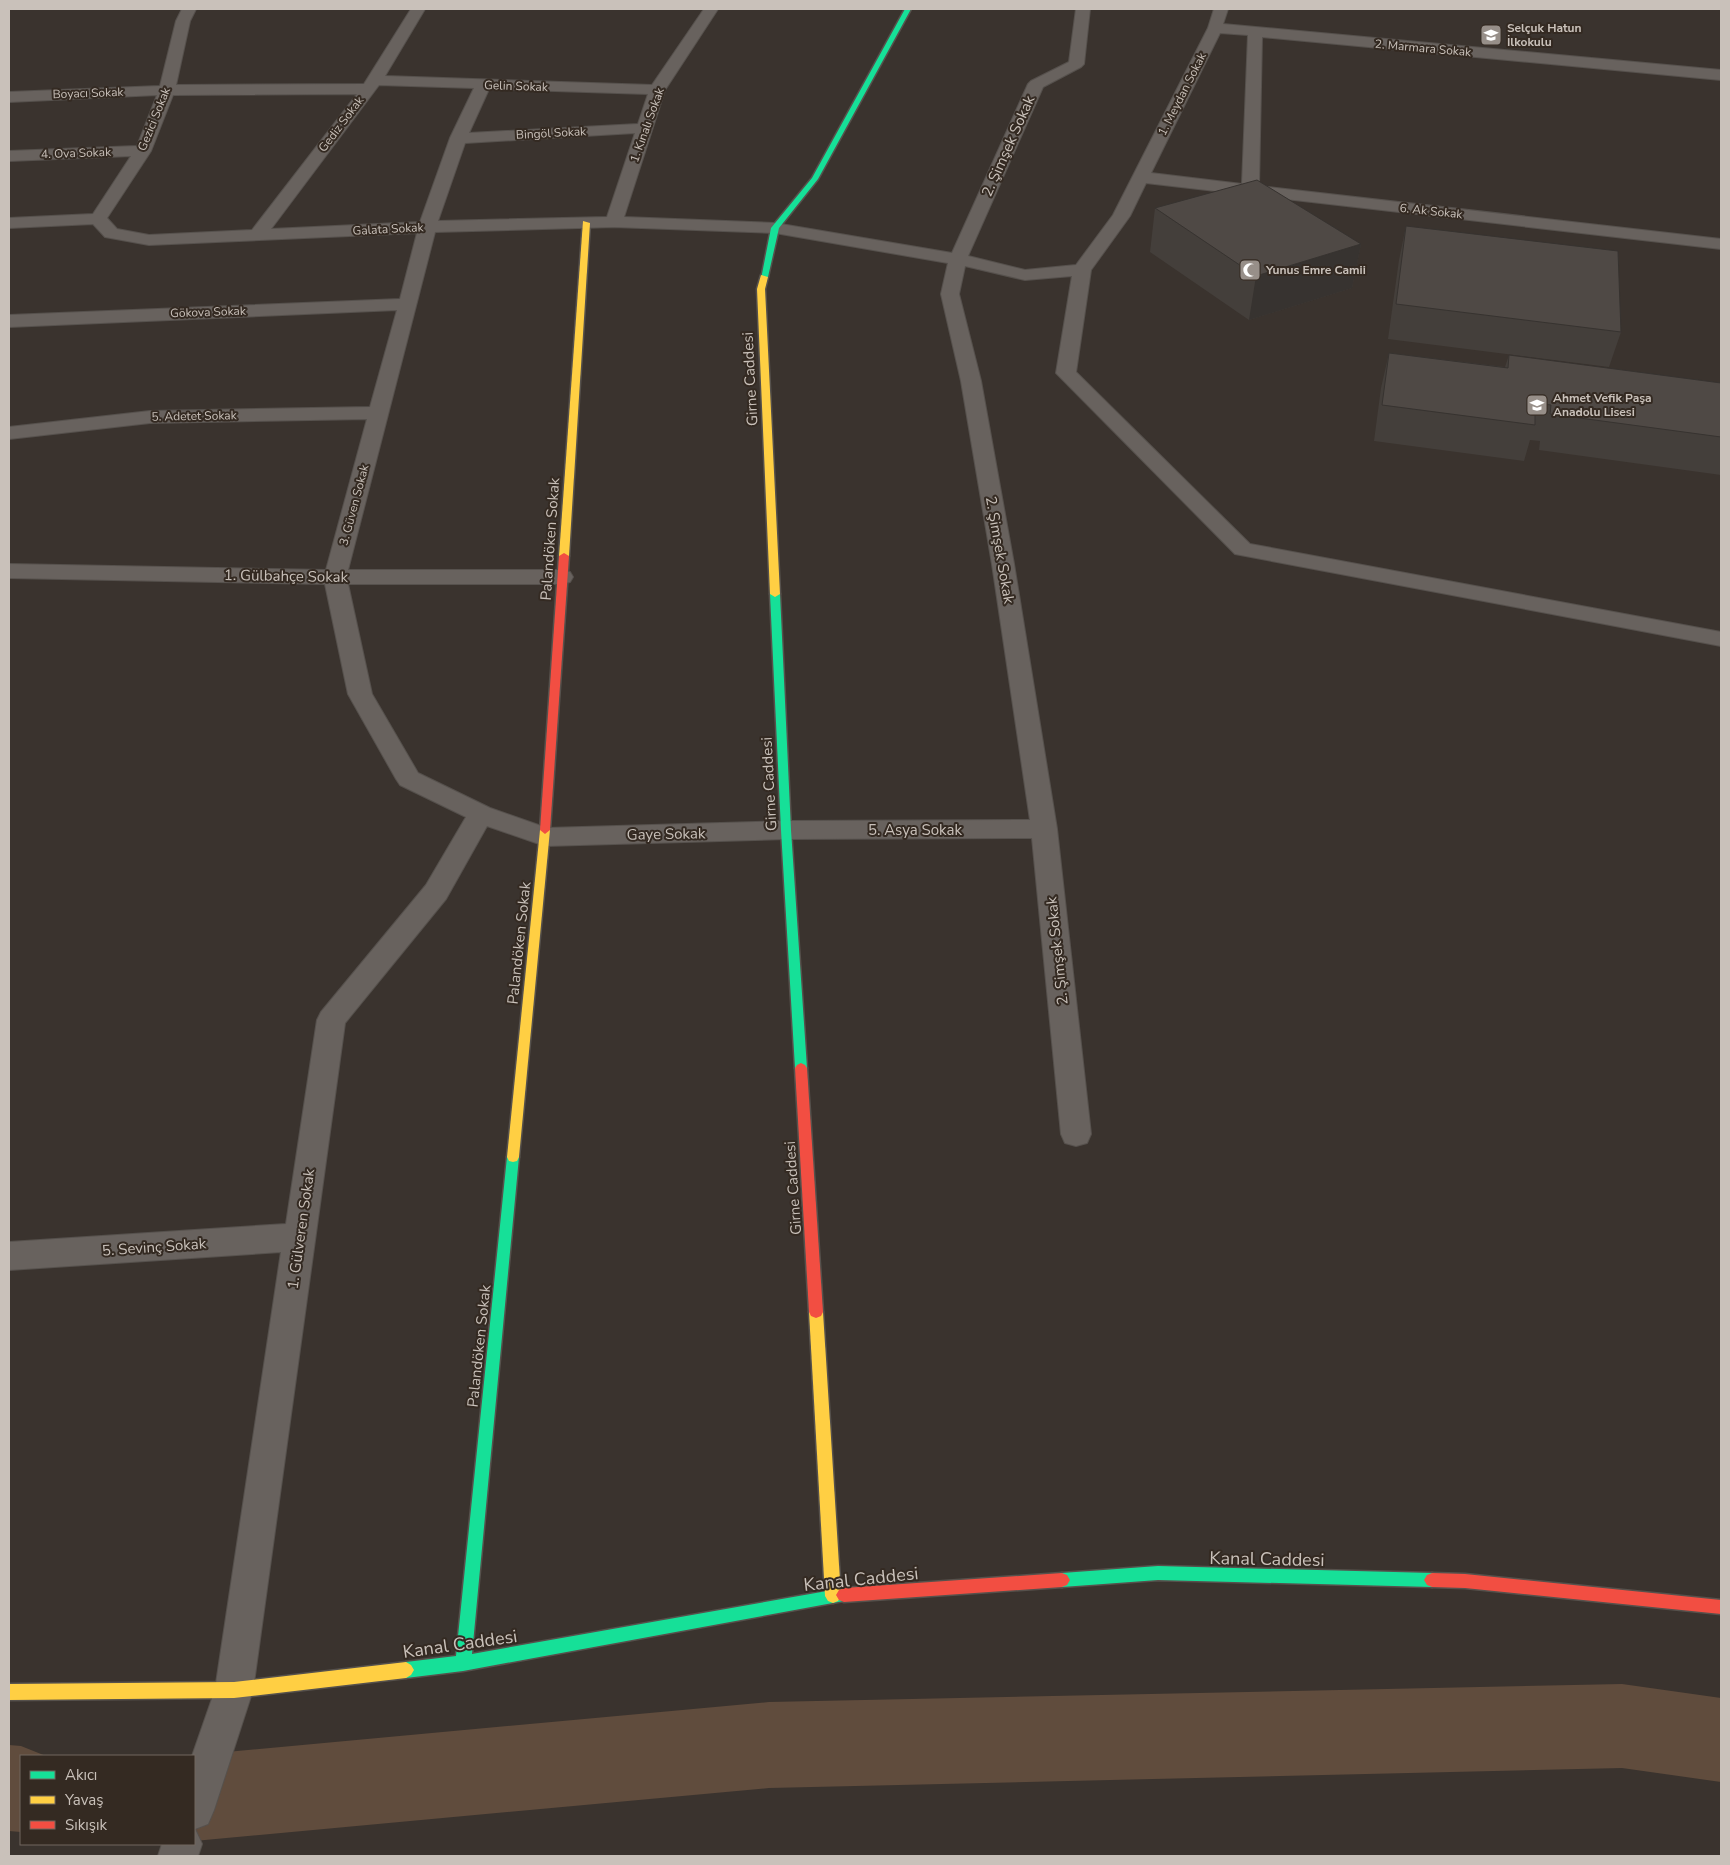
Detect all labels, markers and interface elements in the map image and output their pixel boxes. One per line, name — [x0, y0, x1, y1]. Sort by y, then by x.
place label: Selçuk Hatun İlkokulu — [1507, 20, 1582, 50]
school or university icon: Selçuk Hatun İlkokulu — [1479, 23, 1503, 47]
street label: 2. Marmara Sokak — [1374, 36, 1473, 60]
street label: 1. Meydan Sokak — [1154, 49, 1210, 138]
street label: Gelin Sokak — [484, 77, 549, 95]
street label: Boyacı Sokak — [52, 84, 125, 102]
street label: Gezici Sokak — [134, 84, 174, 153]
street label: 1. Kınalı Sokak — [626, 85, 668, 165]
street label: Gediz Sokak — [315, 92, 368, 155]
street label: 2. Şimşek Sokak — [977, 92, 1039, 200]
street label: Bingöl Sokak — [515, 123, 588, 143]
street label: 4. Ova Sokak — [41, 144, 112, 162]
street label: 6. Ak Sokak — [1399, 200, 1464, 222]
street label: Galata Sokak — [352, 219, 425, 239]
mosque icon: Yunus Emre Camii — [1238, 258, 1262, 282]
place label: Yunus Emre Camii — [1265, 262, 1366, 278]
street label: Gökova Sokak — [170, 303, 247, 321]
street label: Girne Caddesi — [738, 332, 762, 426]
place label: Ahmet Vefik Paşa Anadolu Lisesi — [1553, 390, 1652, 420]
school or university icon: Ahmet Vefik Paşa Anadolu Lisesi — [1525, 393, 1549, 417]
street label: 5. Adetet Sokak — [151, 407, 238, 425]
street label: 3. Güven Sokak — [336, 462, 373, 547]
street label: Palandöken Sokak — [536, 476, 564, 601]
street label: 2. Şimşek Sokak — [981, 495, 1019, 606]
street label: 1. Gülbahçe Sokak — [224, 565, 349, 587]
street label: Girne Caddesi — [757, 737, 781, 831]
street label: 5. Asya Sokak — [868, 820, 962, 840]
street label: Gaye Sokak — [627, 823, 706, 845]
street label: Palandöken Sokak — [503, 880, 535, 1005]
street label: 2. Şimşek Sokak — [1041, 895, 1073, 1006]
street label: Girne Caddesi — [780, 1140, 806, 1236]
street label: 1. Gülveren Sokak — [283, 1167, 319, 1291]
street label: 5. Sevinç Sokak — [101, 1233, 207, 1261]
street label: Palandöken Sokak — [463, 1283, 495, 1408]
street label: Kanal Caddesi — [1209, 1546, 1325, 1572]
street label: Kanal Caddesi — [802, 1561, 920, 1597]
street label: Kanal Caddesi — [401, 1624, 519, 1664]
legend — [20, 1755, 195, 1845]
text: Akıcı — [65, 1765, 97, 1785]
text: Yavaş — [64, 1790, 103, 1810]
text: Sıkışık — [65, 1815, 107, 1835]

